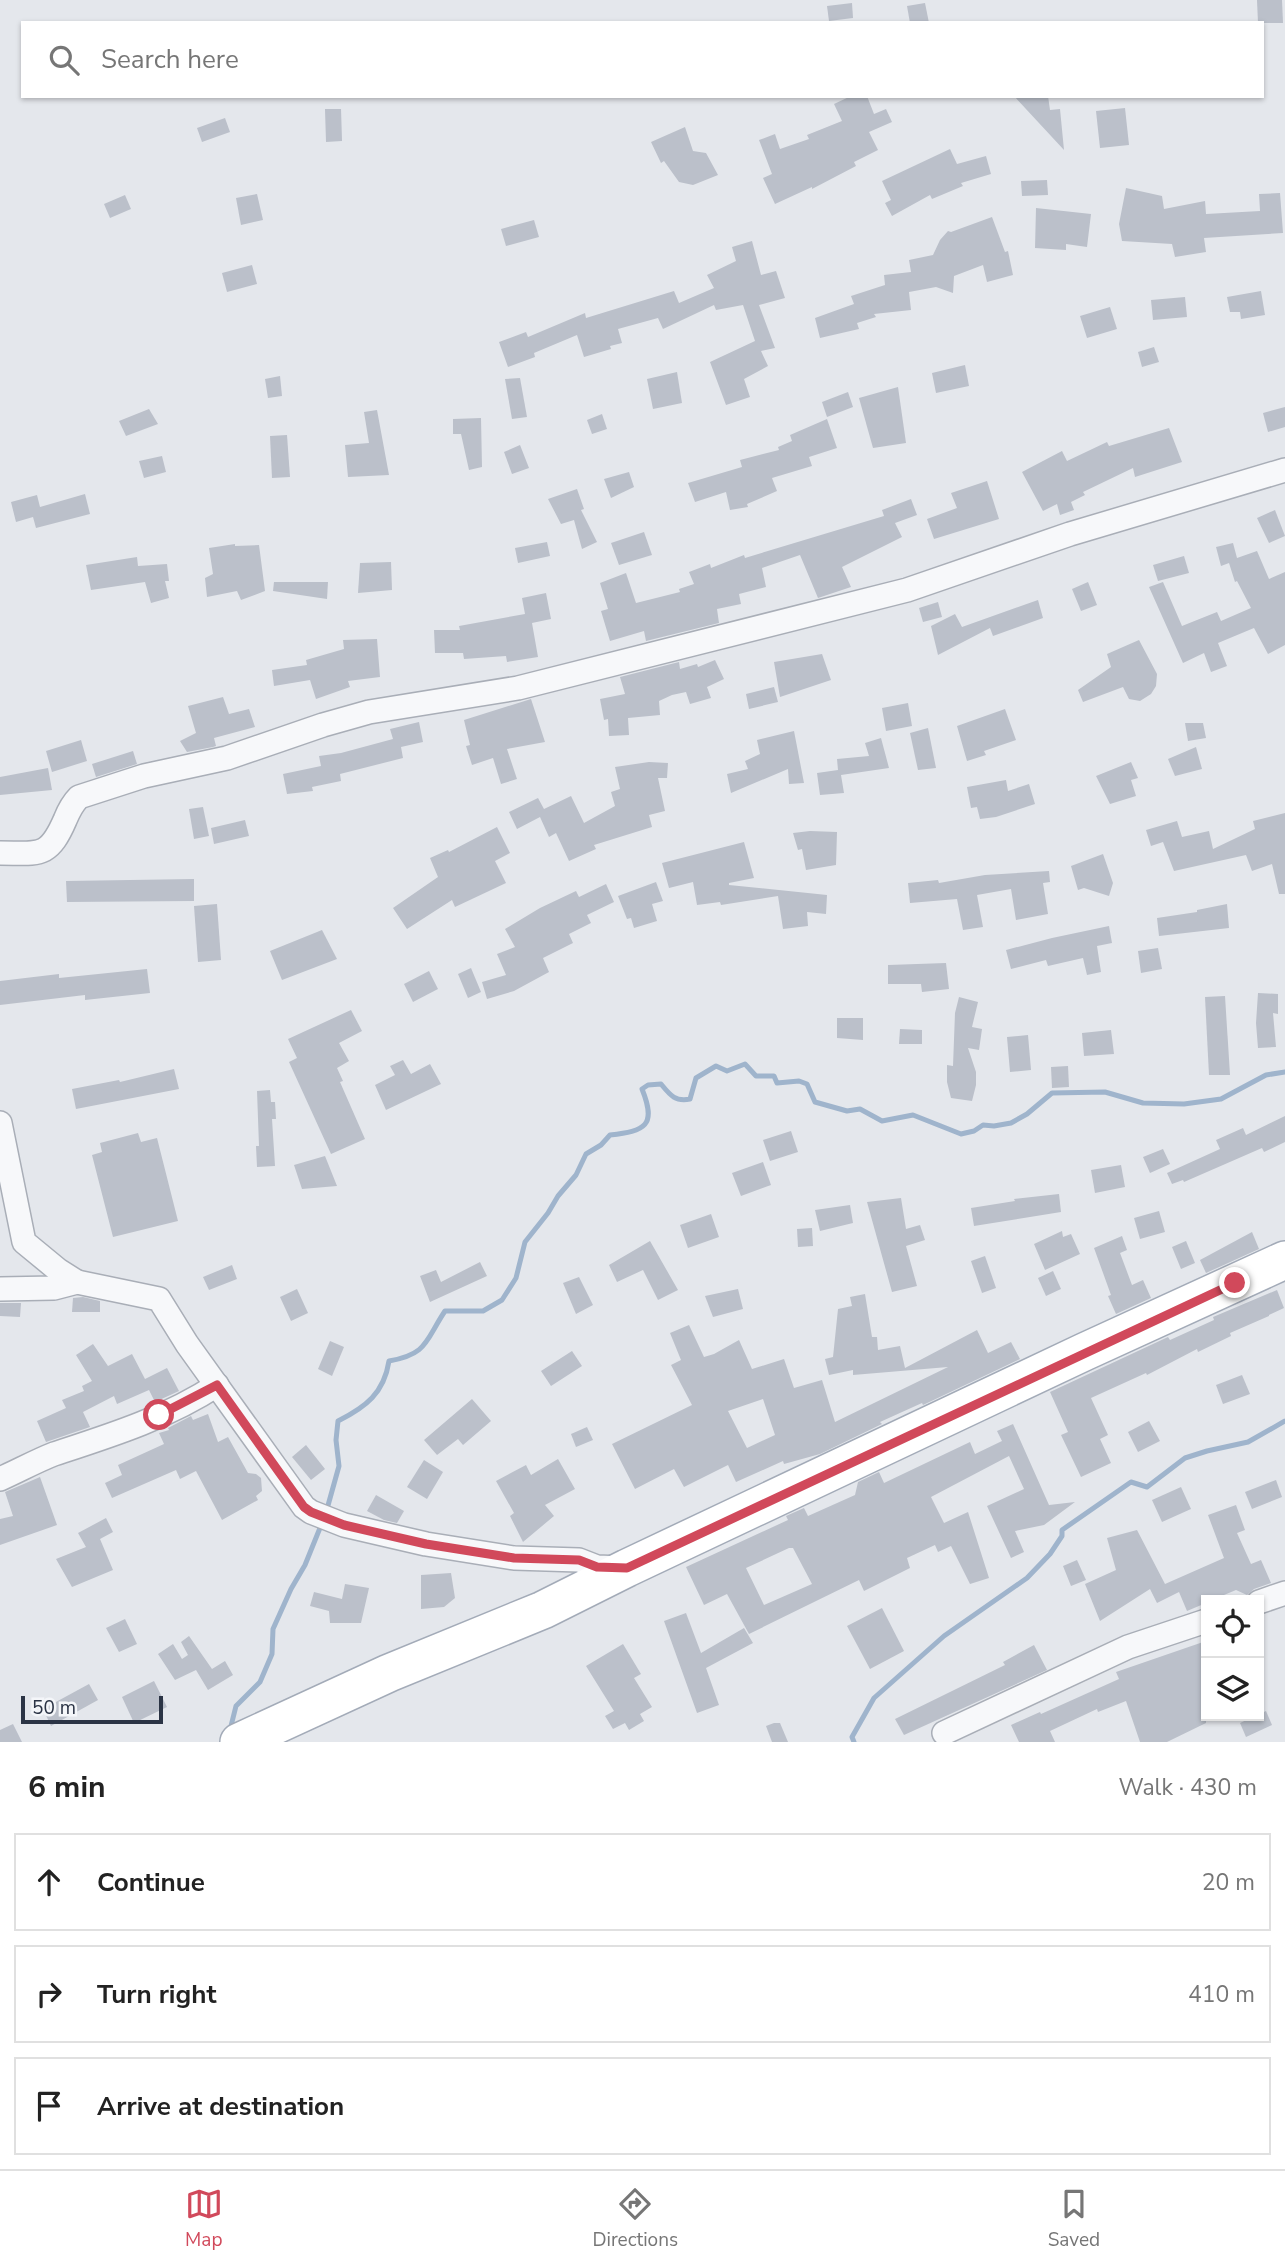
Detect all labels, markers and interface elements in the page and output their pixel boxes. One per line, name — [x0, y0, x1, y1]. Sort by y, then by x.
search box — [21, 21, 1264, 98]
icon: search — [45, 41, 83, 79]
text: Search here — [101, 42, 239, 77]
route end — [1219, 1267, 1250, 1298]
route start — [143, 1399, 174, 1430]
map controls — [1201, 1595, 1264, 1721]
button: locate — [1201, 1595, 1264, 1658]
button: layers — [1201, 1658, 1264, 1721]
scale bar — [21, 1693, 163, 1725]
text: 50 m — [32, 1695, 76, 1721]
text: 6 min — [28, 1767, 106, 1808]
text: Walk · 430 m — [1118, 1772, 1257, 1803]
icon: ahead — [30, 1863, 68, 1901]
text: Continue — [97, 1865, 205, 1900]
text: 20 m — [1202, 1867, 1255, 1898]
icon: right — [30, 1975, 68, 2013]
text: Turn right — [97, 1977, 216, 2012]
text: 410 m — [1188, 1979, 1255, 2010]
icon: arrive — [30, 2087, 68, 2125]
text: Arrive at destination — [97, 2089, 344, 2124]
tab: Map — [185, 2185, 223, 2253]
tab: Directions — [592, 2185, 678, 2253]
tab: Saved — [1048, 2185, 1100, 2253]

